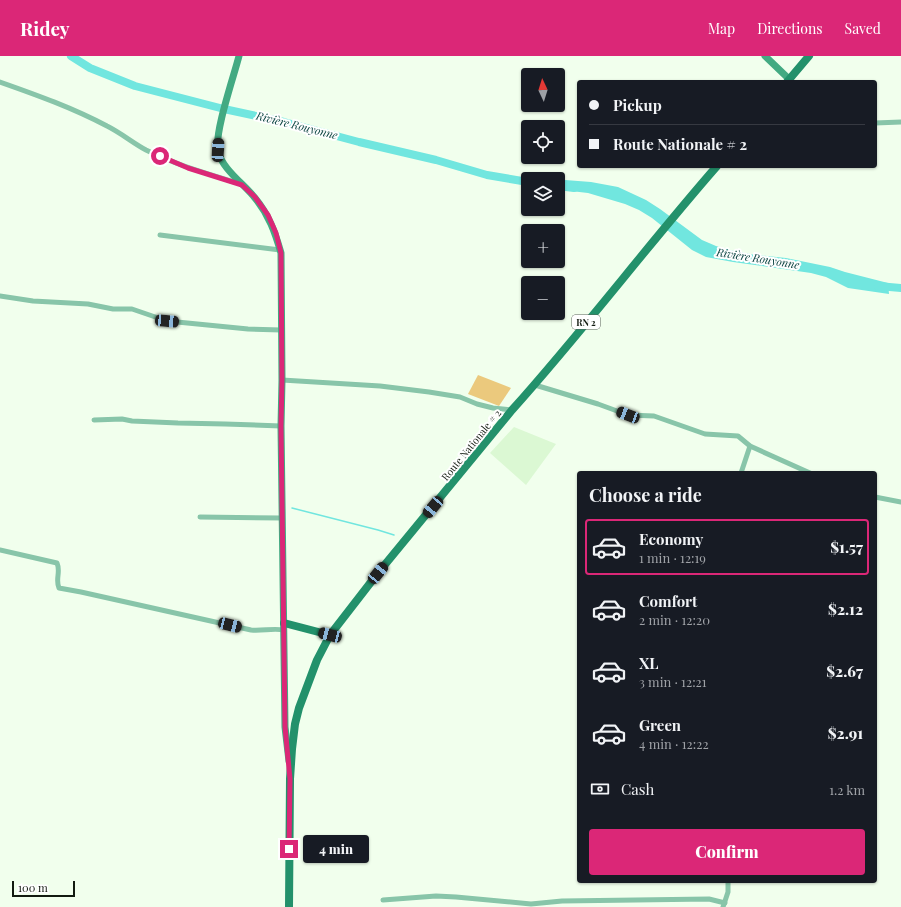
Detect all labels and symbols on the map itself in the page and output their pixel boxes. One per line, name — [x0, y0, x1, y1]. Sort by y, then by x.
north arrow — [521, 68, 565, 112]
water label: Rivière Rouyonne — [254, 107, 340, 142]
car — [211, 138, 225, 162]
route start — [151, 147, 169, 165]
water label: Rivière Rouyonne — [715, 244, 801, 272]
car — [155, 314, 179, 328]
road number: RN 2 — [572, 315, 600, 329]
car — [615, 405, 641, 425]
street label: Route Nationale # 2 — [438, 406, 504, 483]
car — [421, 494, 445, 520]
car — [366, 560, 390, 586]
car — [217, 616, 243, 634]
car — [317, 626, 343, 644]
callout: 4 min — [303, 835, 369, 863]
route end — [280, 840, 298, 858]
scale bar — [12, 879, 75, 898]

